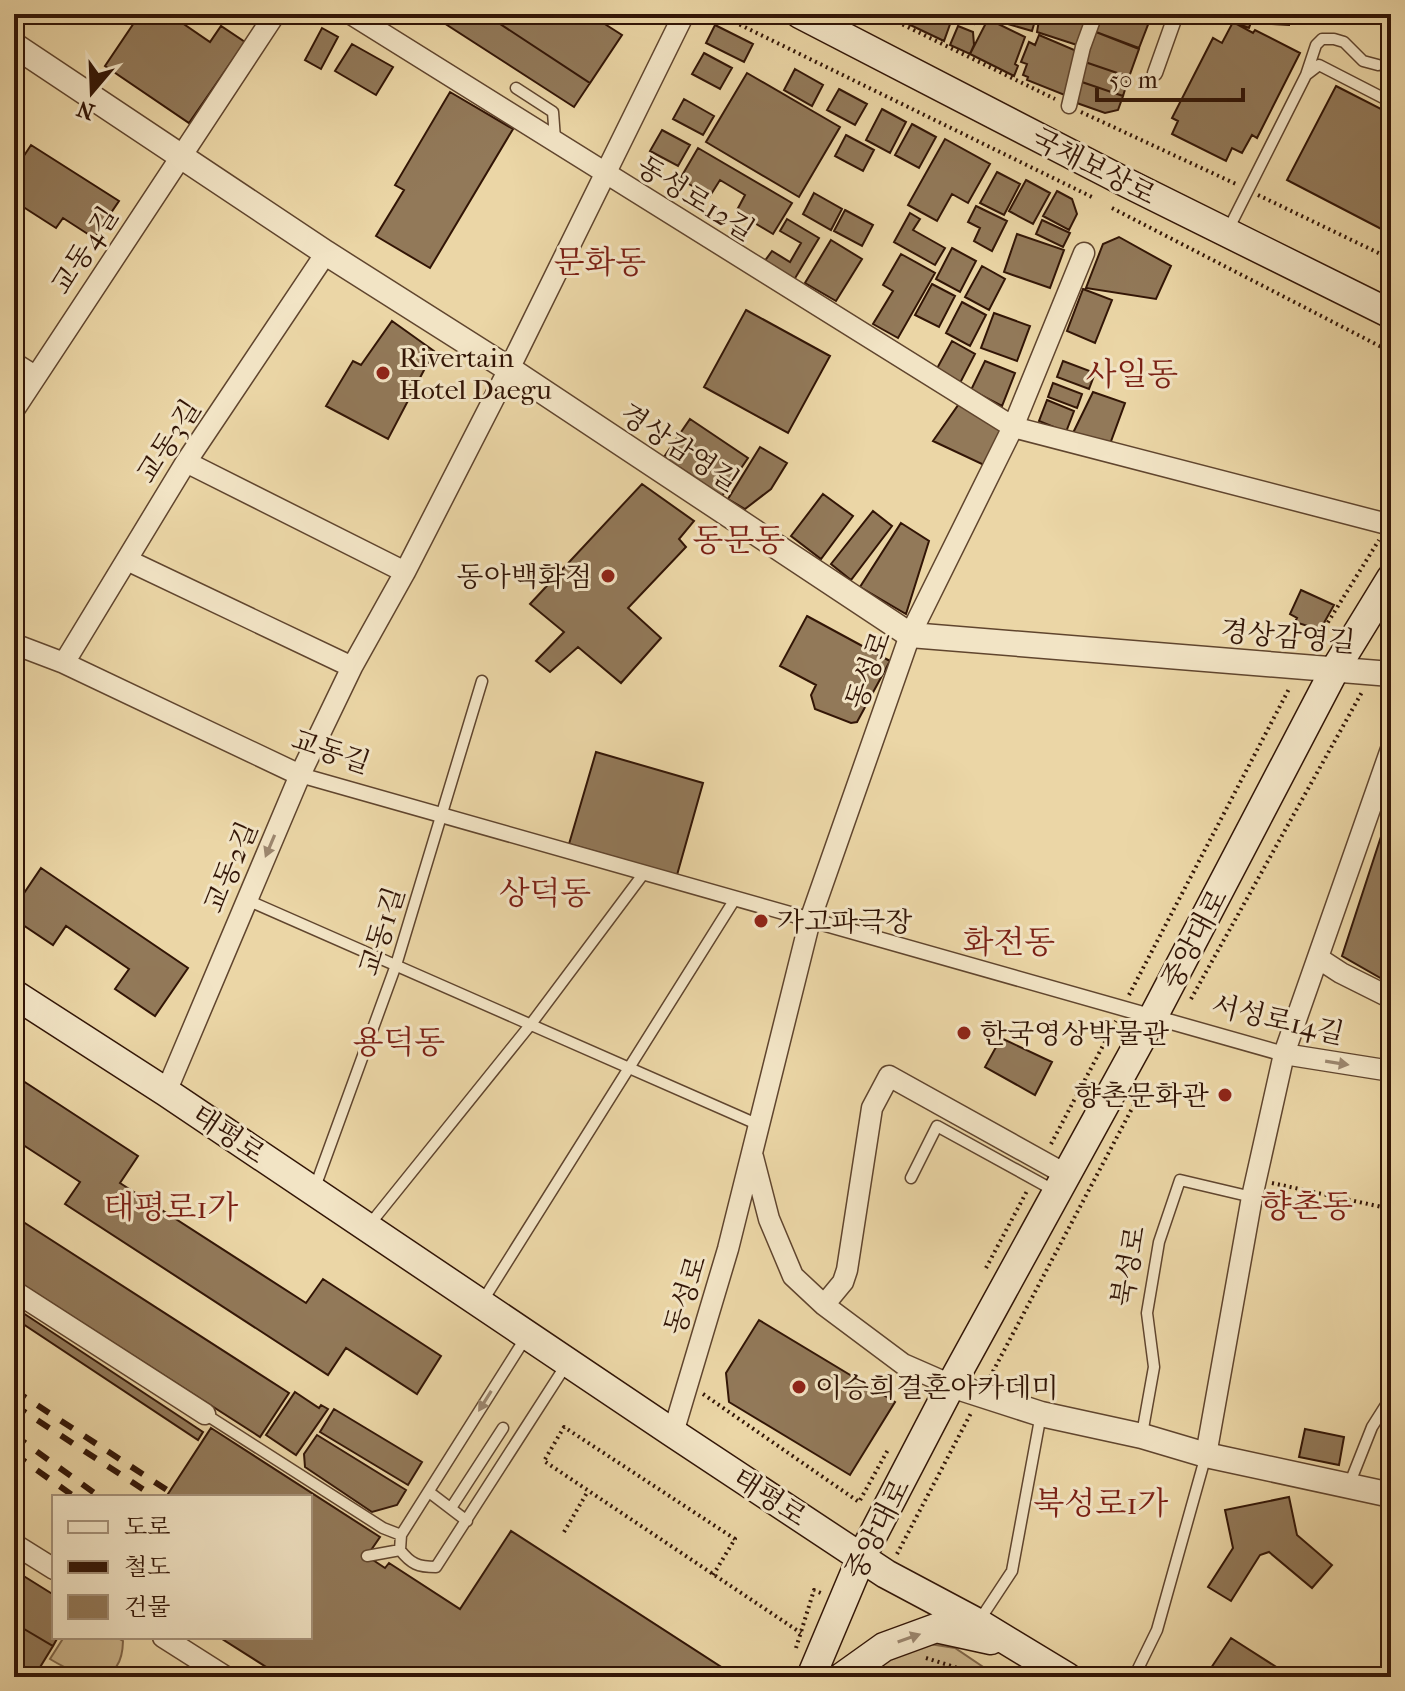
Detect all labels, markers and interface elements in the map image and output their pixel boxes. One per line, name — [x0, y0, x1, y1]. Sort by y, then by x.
north arrow — [52, 52, 132, 132]
scale bar — [1097, 52, 1243, 102]
text: 50 m — [1109, 66, 1158, 94]
text: N — [73, 95, 98, 125]
street label: 국채보상로 — [1026, 121, 1162, 212]
street label: 동성로12길 — [631, 149, 761, 248]
street label: 교동4길 — [44, 200, 125, 300]
district label: 문화동 — [554, 244, 646, 281]
place label: Rivertain Hotel Daegu — [399, 341, 552, 406]
district label: 사일동 — [1086, 356, 1178, 393]
marker: Rivertain Hotel Daegu — [374, 364, 392, 382]
street label: 교동3길 — [129, 393, 207, 489]
street label: 경상감영길 — [614, 397, 745, 498]
district label: 동문동 — [693, 522, 785, 559]
place label: 동아백화점 — [457, 560, 592, 593]
marker: 동아백화점 — [599, 567, 617, 585]
street label: 경상감영길 — [1219, 614, 1357, 659]
street label: 동성로 — [839, 626, 898, 714]
street label: 교동길 — [287, 723, 375, 780]
street label: 교동2길 — [197, 817, 264, 918]
one-way arrow — [263, 834, 276, 858]
district label: 상덕동 — [499, 875, 591, 912]
street label: 교동1길 — [352, 883, 411, 980]
street label: 중앙대로 — [1154, 884, 1234, 995]
place label: 가고파극장 — [777, 905, 912, 938]
marker: 가고파극장 — [752, 912, 770, 930]
district label: 화전동 — [963, 924, 1055, 961]
street label: 서성로14길 — [1209, 988, 1347, 1051]
place label: 한국영상박물관 — [980, 1017, 1169, 1050]
district label: 용덕동 — [353, 1024, 445, 1061]
marker: 한국영상박물관 — [955, 1024, 973, 1042]
one-way arrow — [1325, 1057, 1350, 1069]
place label: 향촌문화관 — [1074, 1079, 1209, 1112]
marker: 향촌문화관 — [1216, 1086, 1234, 1104]
street label: 태평로 — [186, 1098, 272, 1171]
district label: 향촌동 — [1261, 1188, 1353, 1225]
district label: 태평로1가 — [103, 1189, 239, 1226]
street label: 북성로 — [1105, 1223, 1152, 1309]
street label: 동성로 — [658, 1252, 713, 1339]
place label: 이승희결혼아카데미 — [815, 1371, 1058, 1404]
marker: 이승희결혼아카데미 — [790, 1378, 808, 1396]
one-way arrow — [479, 1390, 493, 1412]
street label: 태평로 — [727, 1461, 813, 1533]
street label: 중앙대로 — [838, 1474, 917, 1585]
district label: 북성로1가 — [1033, 1485, 1169, 1522]
legend — [52, 1495, 312, 1639]
text: 도로 — [124, 1513, 170, 1541]
text: 철도 — [124, 1553, 170, 1581]
text: 건물 — [124, 1593, 170, 1621]
one-way arrow — [897, 1632, 921, 1644]

